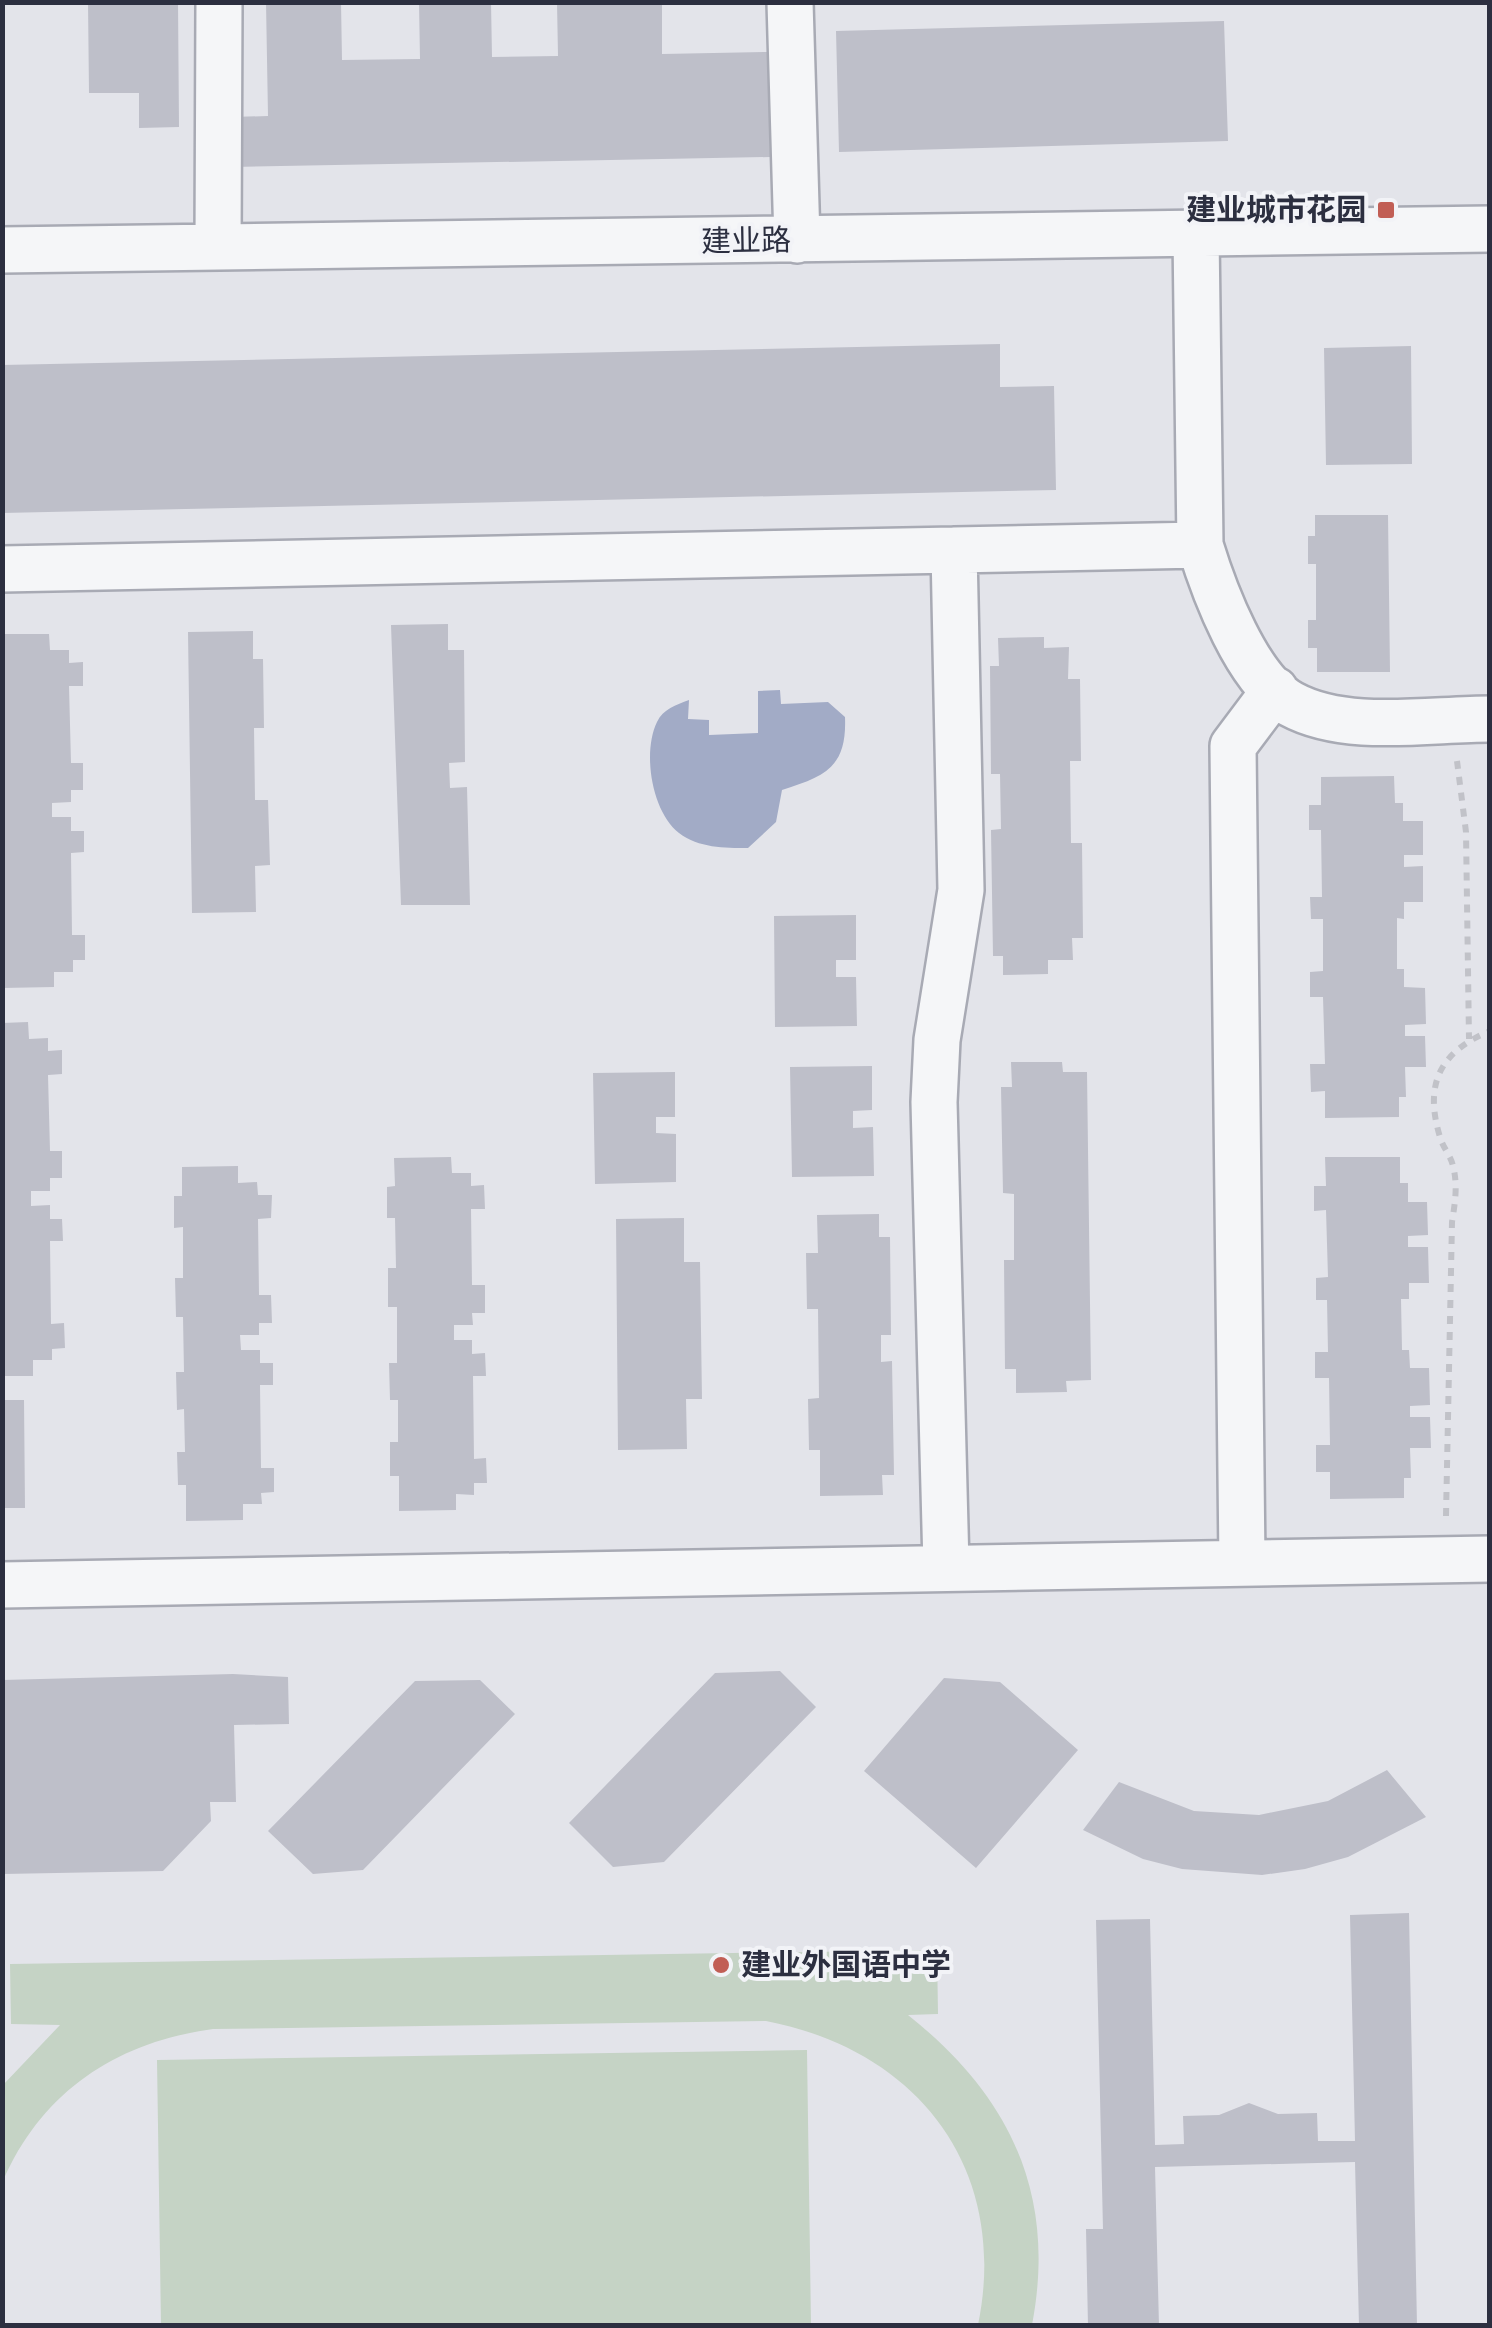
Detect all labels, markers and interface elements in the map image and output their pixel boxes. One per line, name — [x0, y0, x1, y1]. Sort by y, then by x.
place label: 建业城市花园 — [1186, 193, 1366, 226]
marker: 建业城市花园 — [1375, 199, 1397, 221]
street label: 建业路 — [701, 223, 791, 258]
place label: 建业外国语中学 — [741, 1948, 951, 1981]
marker: 建业外国语中学 — [710, 1954, 732, 1976]

